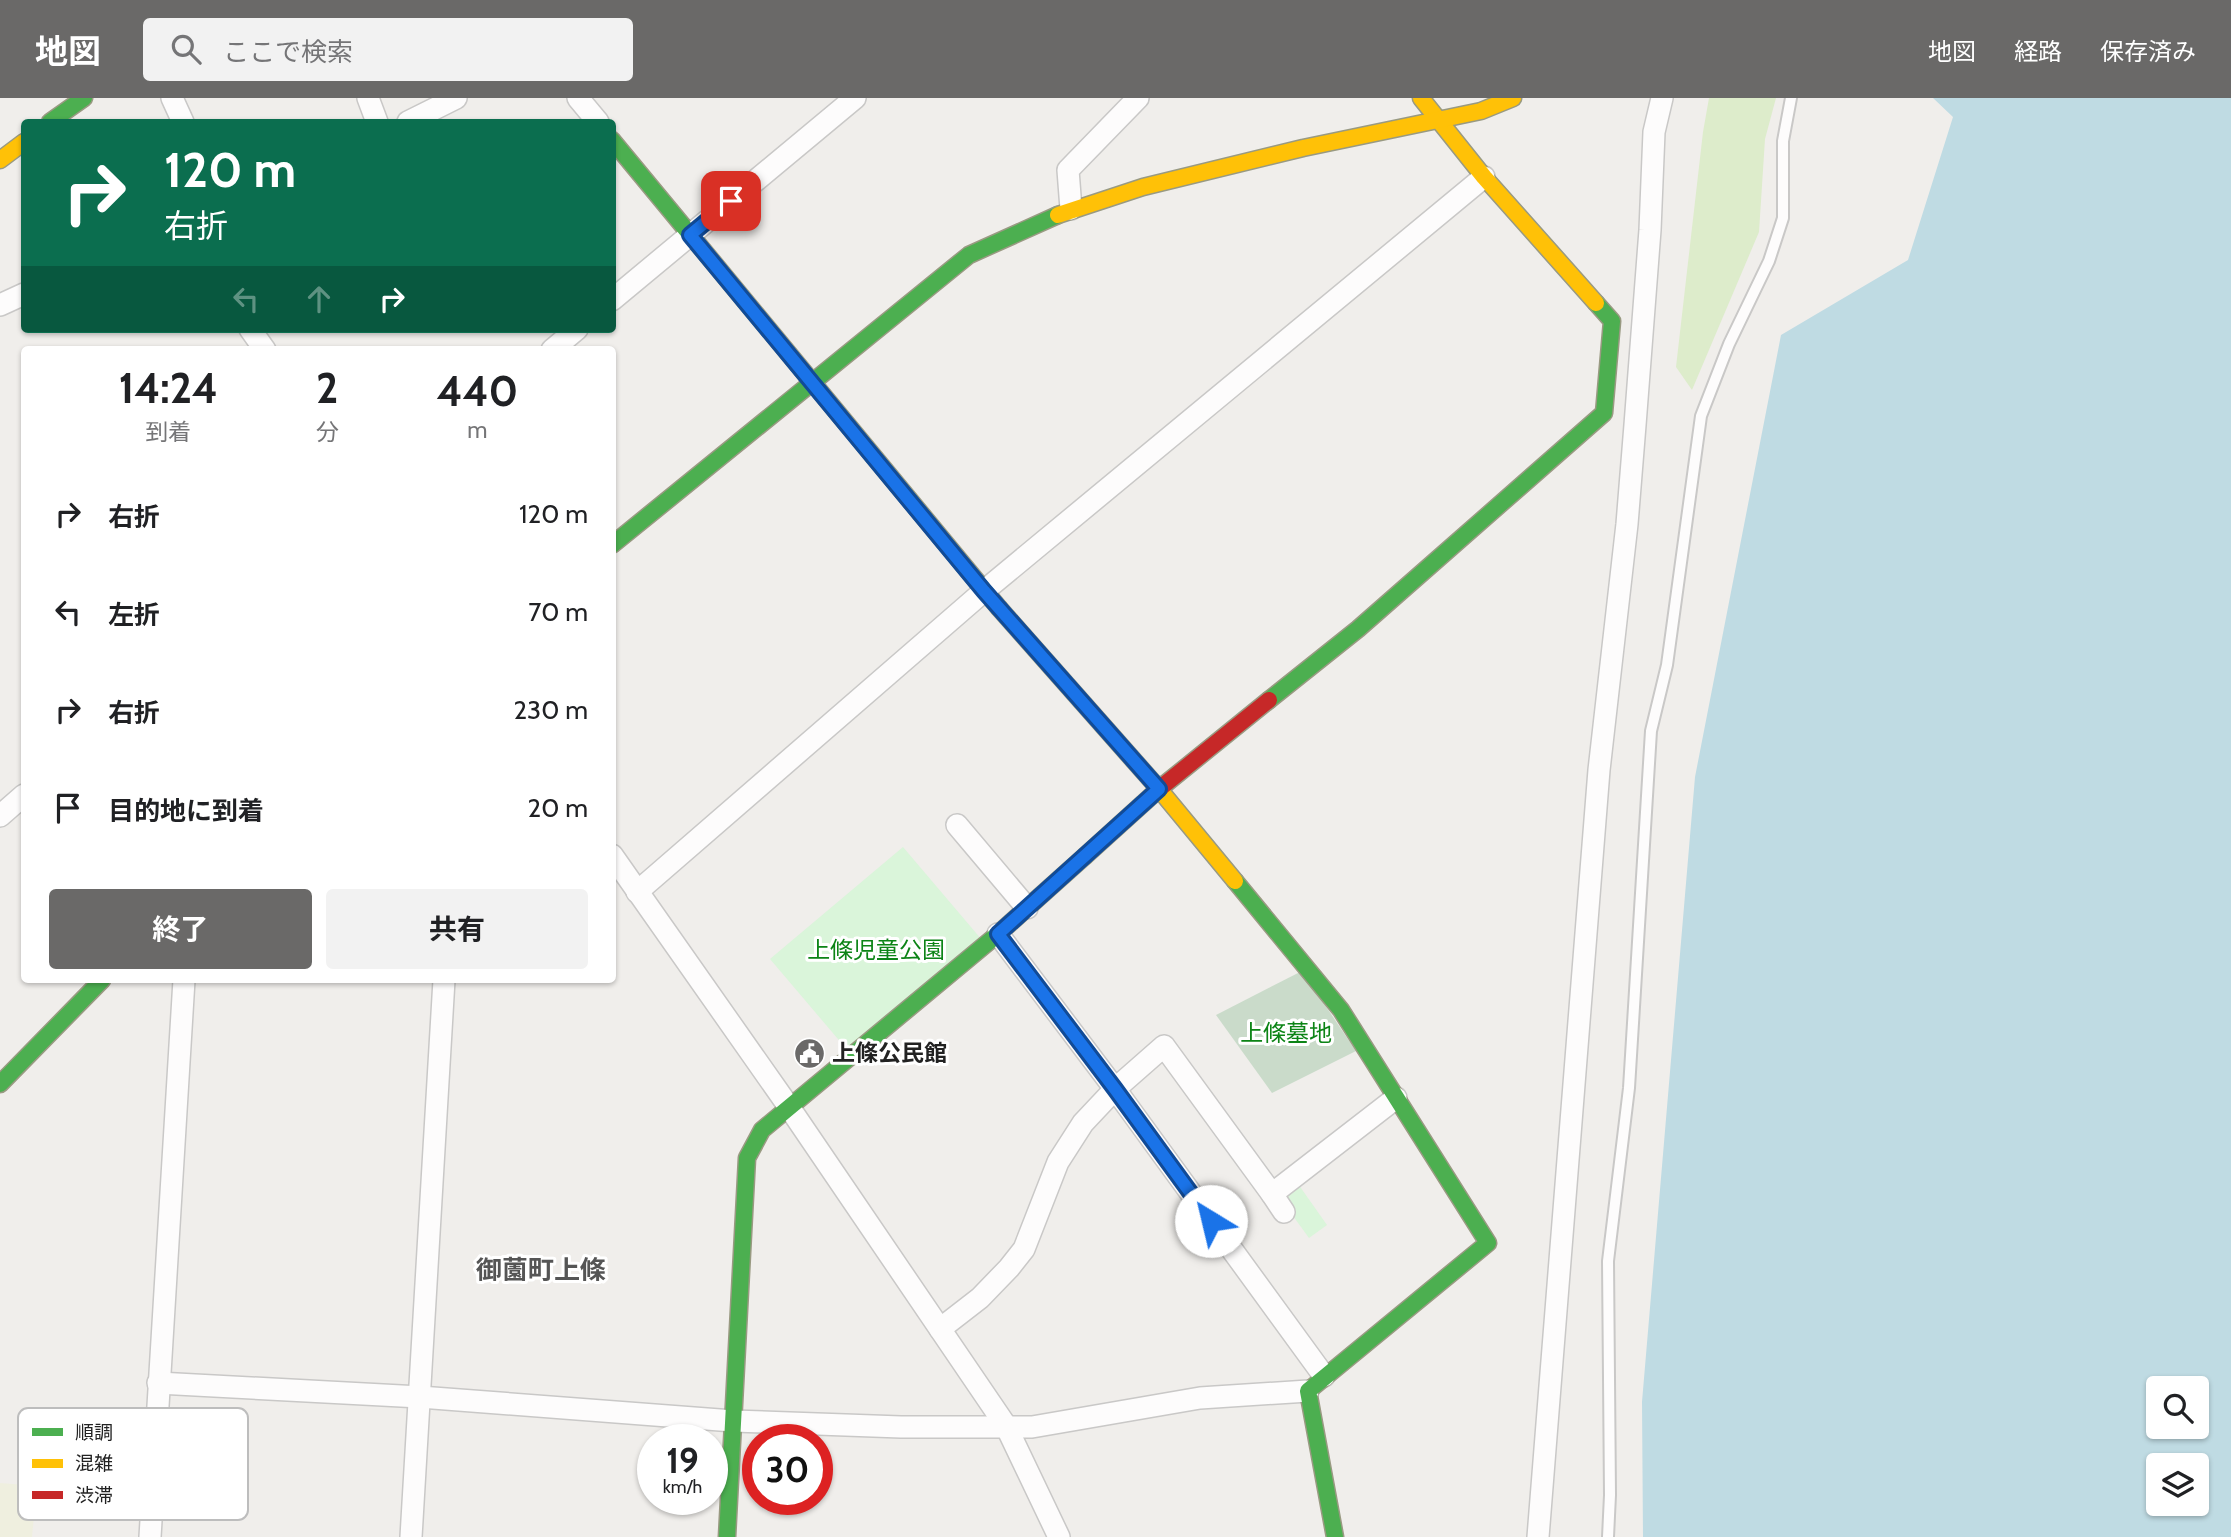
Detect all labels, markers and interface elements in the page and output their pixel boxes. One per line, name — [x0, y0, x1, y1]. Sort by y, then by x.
search box — [143, 18, 633, 81]
icon: search — [167, 30, 205, 68]
text: 地図 — [35, 31, 101, 71]
text: ここで検索 — [223, 36, 353, 68]
text: 地図 — [1928, 37, 1976, 66]
text: 経路 — [2014, 37, 2062, 66]
text: 保存済み — [2100, 37, 2196, 66]
text: 120 m — [164, 140, 296, 199]
icon: right — [49, 147, 140, 238]
pin — [701, 171, 761, 231]
icon: arrive — [712, 182, 750, 220]
text: 右折 — [164, 206, 228, 245]
icon: left — [227, 280, 265, 318]
icon: ahead — [300, 280, 338, 318]
icon: right — [373, 280, 411, 318]
text: 14:24 — [119, 362, 218, 414]
text: 2 — [316, 362, 338, 414]
text: 440 — [436, 365, 518, 417]
text: m — [467, 416, 487, 444]
text: 到着 — [145, 418, 191, 446]
text: 分 — [316, 418, 339, 446]
icon: right — [49, 495, 87, 533]
text: 120 m — [519, 498, 588, 530]
text: 右折 — [108, 501, 160, 533]
icon: left — [49, 593, 87, 631]
text: 70 m — [528, 596, 588, 628]
text: 左折 — [108, 599, 160, 631]
icon: right — [49, 691, 87, 729]
text: 230 m — [514, 694, 588, 726]
text: 右折 — [108, 697, 160, 729]
icon: arrive — [49, 789, 87, 827]
text: 20 m — [528, 792, 588, 824]
text: 目的地に到着 — [108, 795, 264, 827]
button: 終了 — [49, 889, 312, 969]
button: 共有 — [326, 889, 588, 969]
park label: 上條児童公園 — [807, 936, 945, 964]
park label: 上條墓地 — [1240, 1019, 1332, 1047]
public building icon: 上條公民館 — [792, 1036, 826, 1070]
place label: 上條公民館 — [832, 1039, 947, 1067]
position arrow — [1174, 1184, 1248, 1258]
district label: 御薗町上條 — [476, 1254, 606, 1286]
map controls — [2146, 1376, 2209, 1516]
button: search — [2146, 1376, 2209, 1439]
legend — [18, 1408, 248, 1520]
text: 順調 — [75, 1421, 113, 1444]
speed limit sign: 30 — [742, 1424, 833, 1515]
text: 19 — [666, 1439, 699, 1482]
text: 混雑 — [75, 1452, 113, 1475]
button: layers — [2146, 1453, 2209, 1516]
text: km/h — [663, 1476, 702, 1498]
text: 渋滞 — [75, 1484, 113, 1507]

